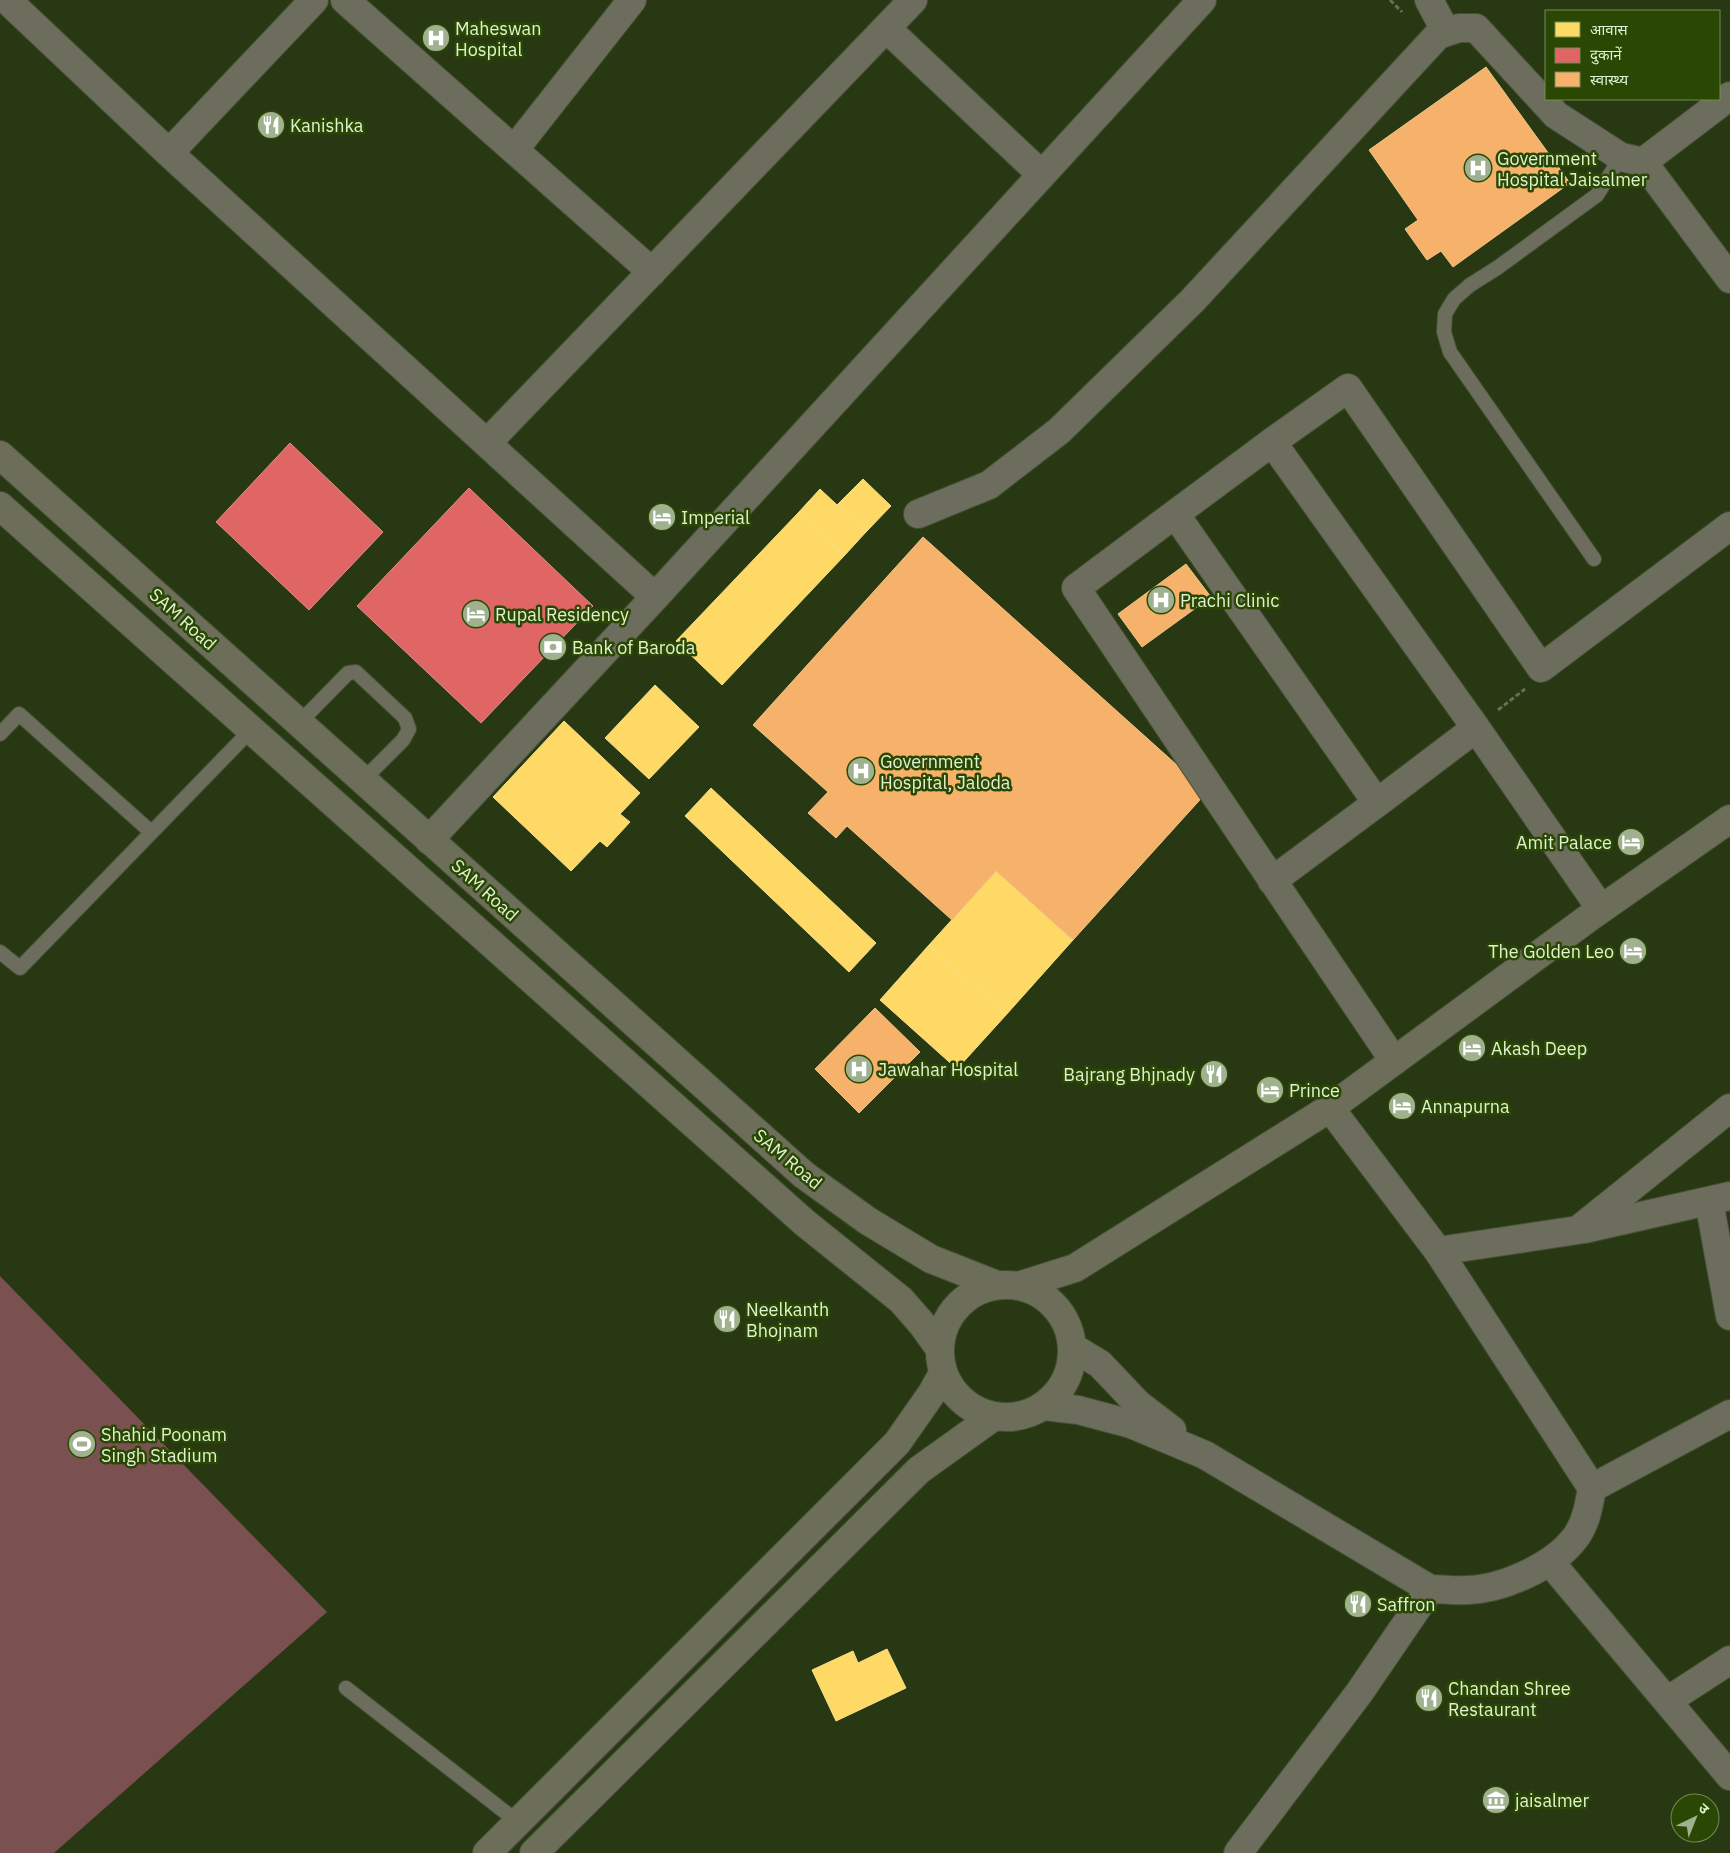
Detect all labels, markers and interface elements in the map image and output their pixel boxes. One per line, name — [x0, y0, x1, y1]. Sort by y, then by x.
legend — [1545, 10, 1720, 100]
place label: Maheswan Hospital — [455, 17, 541, 61]
text: आवास — [1590, 20, 1629, 39]
hospital icon: Maheswan Hospital — [421, 23, 451, 53]
text: दुकानें — [1590, 45, 1622, 65]
text: स्वास्थ्य — [1590, 70, 1628, 89]
restaurant icon: Kanishka — [256, 110, 286, 140]
place label: Kanishka — [290, 114, 364, 137]
place label: Government Hospital Jaisalmer — [1497, 147, 1648, 191]
hospital icon: Government Hospital Jaisalmer — [1463, 153, 1493, 183]
hotel icon: Imperial — [647, 502, 677, 532]
place label: Imperial — [681, 506, 750, 529]
street label: SAM Road — [145, 583, 221, 655]
hospital icon: Prachi Clinic — [1146, 585, 1176, 615]
place label: Prachi Clinic — [1180, 589, 1279, 612]
hotel icon: Rupal Residency — [461, 599, 491, 629]
place label: Rupal Residency — [495, 603, 629, 626]
bank icon: Bank of Baroda — [538, 632, 568, 662]
place label: Bank of Baroda — [572, 636, 696, 659]
place label: Government Hospital, Jaloda — [880, 750, 1011, 794]
hospital icon: Government Hospital, Jaloda — [846, 756, 876, 786]
hotel icon: Amit Palace — [1616, 827, 1646, 857]
place label: Amit Palace — [1516, 831, 1612, 854]
street label: SAM Road — [447, 854, 523, 926]
hotel icon: The Golden Leo — [1618, 936, 1648, 966]
place label: The Golden Leo — [1488, 940, 1614, 963]
hotel icon: Akash Deep — [1457, 1033, 1487, 1063]
place label: Akash Deep — [1491, 1037, 1587, 1060]
hospital icon: Jawahar Hospital — [844, 1054, 874, 1084]
place label: Jawahar Hospital — [878, 1058, 1018, 1081]
restaurant icon: Bajrang Bhjnady — [1199, 1059, 1229, 1089]
place label: Bajrang Bhjnady — [1063, 1063, 1195, 1086]
hotel icon: Prince — [1255, 1075, 1285, 1105]
place label: Prince — [1289, 1079, 1340, 1102]
hotel icon: Annapurna — [1387, 1091, 1417, 1121]
place label: Annapurna — [1421, 1095, 1510, 1118]
street label: SAM Road — [749, 1124, 827, 1194]
place label: Neelkanth Bhojnam — [746, 1298, 829, 1342]
restaurant icon: Neelkanth Bhojnam — [712, 1304, 742, 1334]
place label: Shahid Poonam Singh Stadium — [101, 1423, 227, 1467]
sports icon: Shahid Poonam Singh Stadium — [67, 1429, 97, 1459]
restaurant icon: Saffron — [1343, 1589, 1373, 1619]
place label: Saffron — [1377, 1593, 1436, 1616]
place label: Chandan Shree Restaurant — [1448, 1677, 1571, 1721]
restaurant icon: Chandan Shree Restaurant — [1414, 1683, 1444, 1713]
museum icon: jaisalmer — [1481, 1785, 1511, 1815]
place label: jaisalmer — [1515, 1789, 1589, 1812]
north arrow — [1670, 1793, 1720, 1843]
text: उ — [1695, 1799, 1714, 1818]

